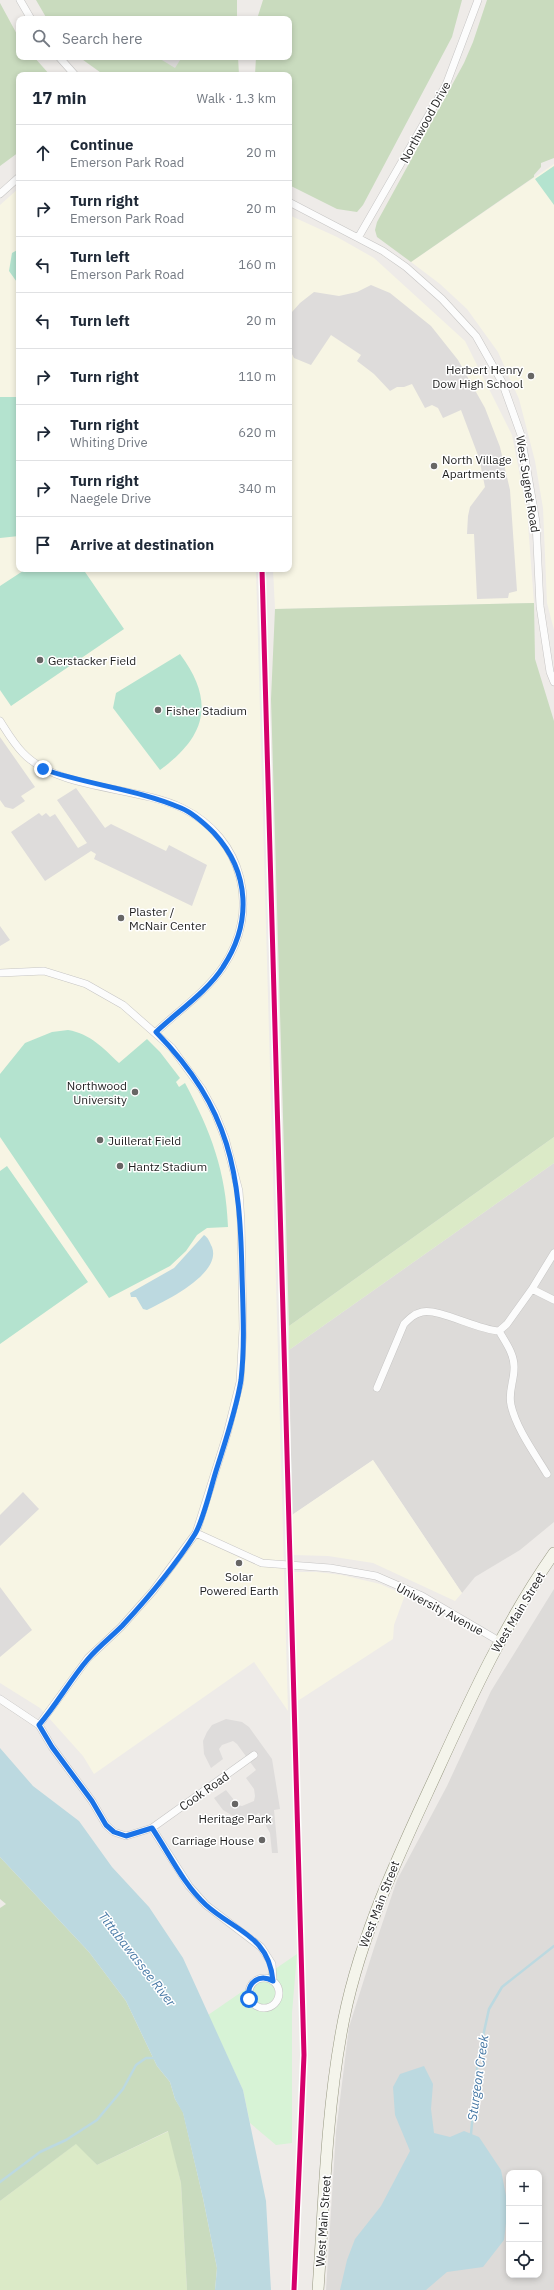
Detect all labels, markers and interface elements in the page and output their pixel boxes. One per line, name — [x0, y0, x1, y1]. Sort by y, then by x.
search box — [16, 16, 292, 60]
icon: search — [30, 27, 52, 49]
text: Search here — [62, 29, 142, 48]
street label: Northwood Drive — [396, 78, 454, 165]
text: 17 min — [32, 87, 87, 109]
text: Walk · 1.3 km — [196, 90, 276, 107]
text: Continue — [70, 135, 134, 154]
icon: ahead — [32, 142, 54, 164]
text: 20 m — [246, 144, 276, 161]
text: Emerson Park Road — [70, 154, 184, 171]
text: Turn right — [70, 191, 139, 210]
icon: right — [32, 198, 54, 220]
text: 20 m — [246, 200, 276, 217]
text: Emerson Park Road — [70, 210, 184, 227]
text: Turn left — [70, 247, 130, 266]
icon: left — [32, 254, 54, 276]
text: 160 m — [238, 256, 276, 273]
text: Emerson Park Road — [70, 266, 184, 283]
icon: left — [32, 310, 54, 332]
text: Turn left — [70, 311, 130, 330]
text: 20 m — [246, 312, 276, 329]
place label: Herbert Henry Dow High School — [432, 362, 523, 391]
icon: right — [32, 366, 54, 388]
text: Turn right — [70, 367, 139, 386]
text: 110 m — [238, 368, 276, 385]
marker: Herbert Henry Dow High School — [526, 371, 536, 381]
text: Turn right — [70, 415, 139, 434]
icon: right — [32, 422, 54, 444]
text: 620 m — [238, 424, 276, 441]
text: Whiting Drive — [70, 434, 148, 451]
street label: West Sugnet Road — [513, 434, 543, 534]
place label: North Village Apartments — [442, 452, 512, 481]
marker: North Village Apartments — [429, 461, 439, 471]
text: Turn right — [70, 471, 139, 490]
icon: right — [32, 478, 54, 500]
text: 340 m — [238, 480, 276, 497]
text: Naegele Drive — [70, 490, 151, 507]
icon: arrive — [32, 534, 54, 556]
text: Arrive at destination — [70, 535, 214, 554]
place label: Gerstacker Field — [48, 653, 136, 668]
marker: Gerstacker Field — [35, 655, 45, 665]
place label: Fisher Stadium — [166, 703, 247, 718]
marker: Fisher Stadium — [153, 705, 163, 715]
route end — [34, 760, 52, 778]
place label: Plaster / McNair Center — [129, 904, 207, 933]
marker: Plaster / McNair Center — [116, 913, 126, 923]
place label: Northwood University — [67, 1078, 127, 1107]
marker: Northwood University — [130, 1087, 140, 1097]
place label: Juillerat Field — [108, 1133, 181, 1148]
marker: Juillerat Field — [95, 1135, 105, 1145]
place label: Hantz Stadium — [128, 1159, 207, 1174]
marker: Hantz Stadium — [115, 1161, 125, 1171]
marker: Solar Powered Earth — [234, 1558, 244, 1568]
place label: Solar Powered Earth — [199, 1569, 279, 1598]
street label: West Main Street — [488, 1569, 548, 1655]
street label: University Avenue — [394, 1580, 487, 1639]
street label: Cook Road — [176, 1768, 232, 1814]
marker: Heritage Park — [230, 1799, 240, 1809]
place label: Heritage Park — [198, 1811, 272, 1826]
place label: Carriage House — [172, 1833, 254, 1848]
marker: Carriage House — [257, 1835, 267, 1845]
street label: West Main Street — [356, 1859, 402, 1949]
water label: Tittabawassee River — [95, 1908, 180, 2011]
route start — [240, 1990, 258, 2008]
water label: Sturgeon Creek — [464, 2034, 492, 2122]
map controls — [506, 2170, 542, 2278]
button: + — [506, 2170, 542, 2206]
street label: West Main Street — [312, 2175, 334, 2267]
button: − — [506, 2206, 542, 2242]
button: locate — [506, 2242, 542, 2278]

